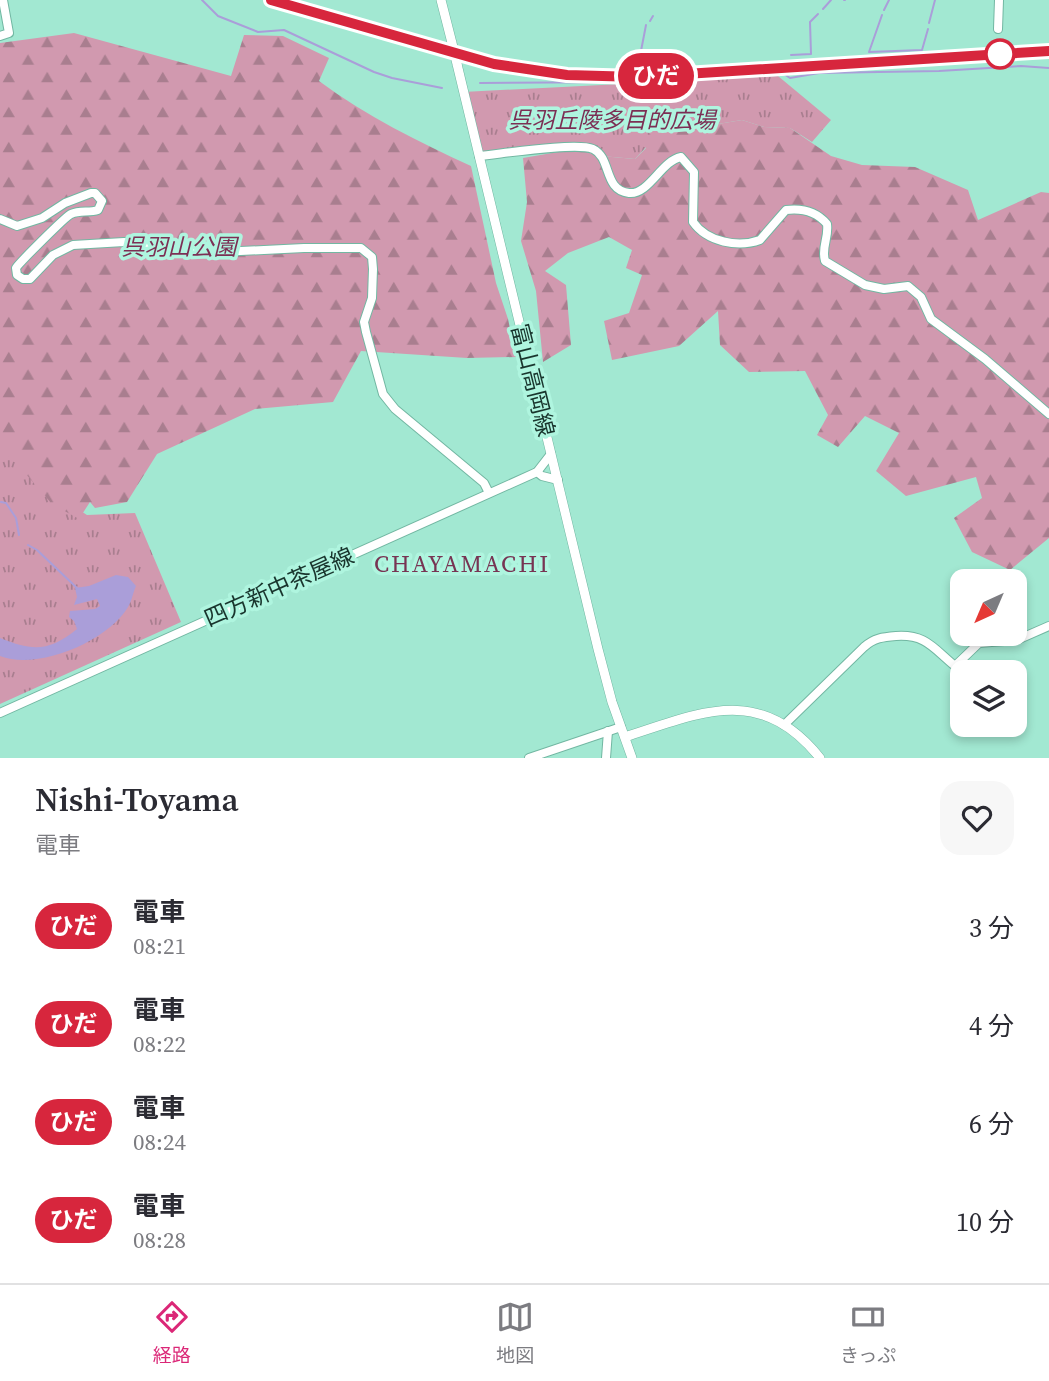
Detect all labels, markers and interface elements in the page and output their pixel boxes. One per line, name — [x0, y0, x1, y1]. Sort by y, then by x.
unlabelled marker — [985, 39, 1015, 69]
line badge: ひだ — [624, 53, 688, 99]
text: ひだ — [632, 59, 680, 92]
park label: 呉羽丘陵多目的広場 — [509, 104, 719, 136]
park label: 呉羽山公園 — [122, 231, 240, 263]
street label: 富山高岡線 — [504, 320, 562, 440]
street label: 四方新中茶屋線 — [199, 540, 359, 634]
district label: CHAYAMACHI — [374, 547, 550, 580]
north arrow — [950, 569, 1027, 646]
map controls — [950, 569, 1027, 737]
button: layers — [950, 660, 1027, 737]
text: Nishi-Toyama — [35, 777, 239, 822]
button: heart — [940, 781, 1014, 855]
text: 電車 — [35, 829, 81, 861]
text: 電車 — [133, 894, 185, 930]
text: ひだ — [50, 909, 98, 942]
text: 3 分 — [969, 910, 1014, 946]
text: 08:21 — [133, 930, 186, 962]
text: 電車 — [133, 992, 185, 1028]
text: ひだ — [50, 1007, 98, 1040]
text: 4 分 — [969, 1008, 1014, 1044]
text: 08:22 — [133, 1028, 186, 1060]
text: 電車 — [133, 1090, 185, 1126]
text: ひだ — [50, 1105, 98, 1138]
text: 6 分 — [969, 1106, 1014, 1142]
text: 08:24 — [133, 1126, 186, 1158]
text: 電車 — [133, 1188, 185, 1224]
text: ひだ — [50, 1203, 98, 1236]
text: 10 分 — [956, 1204, 1014, 1240]
text: 08:28 — [133, 1224, 186, 1256]
tab: 経路 — [153, 1298, 191, 1368]
tab: 地図 — [496, 1298, 534, 1368]
tab: きっぷ — [840, 1298, 896, 1368]

